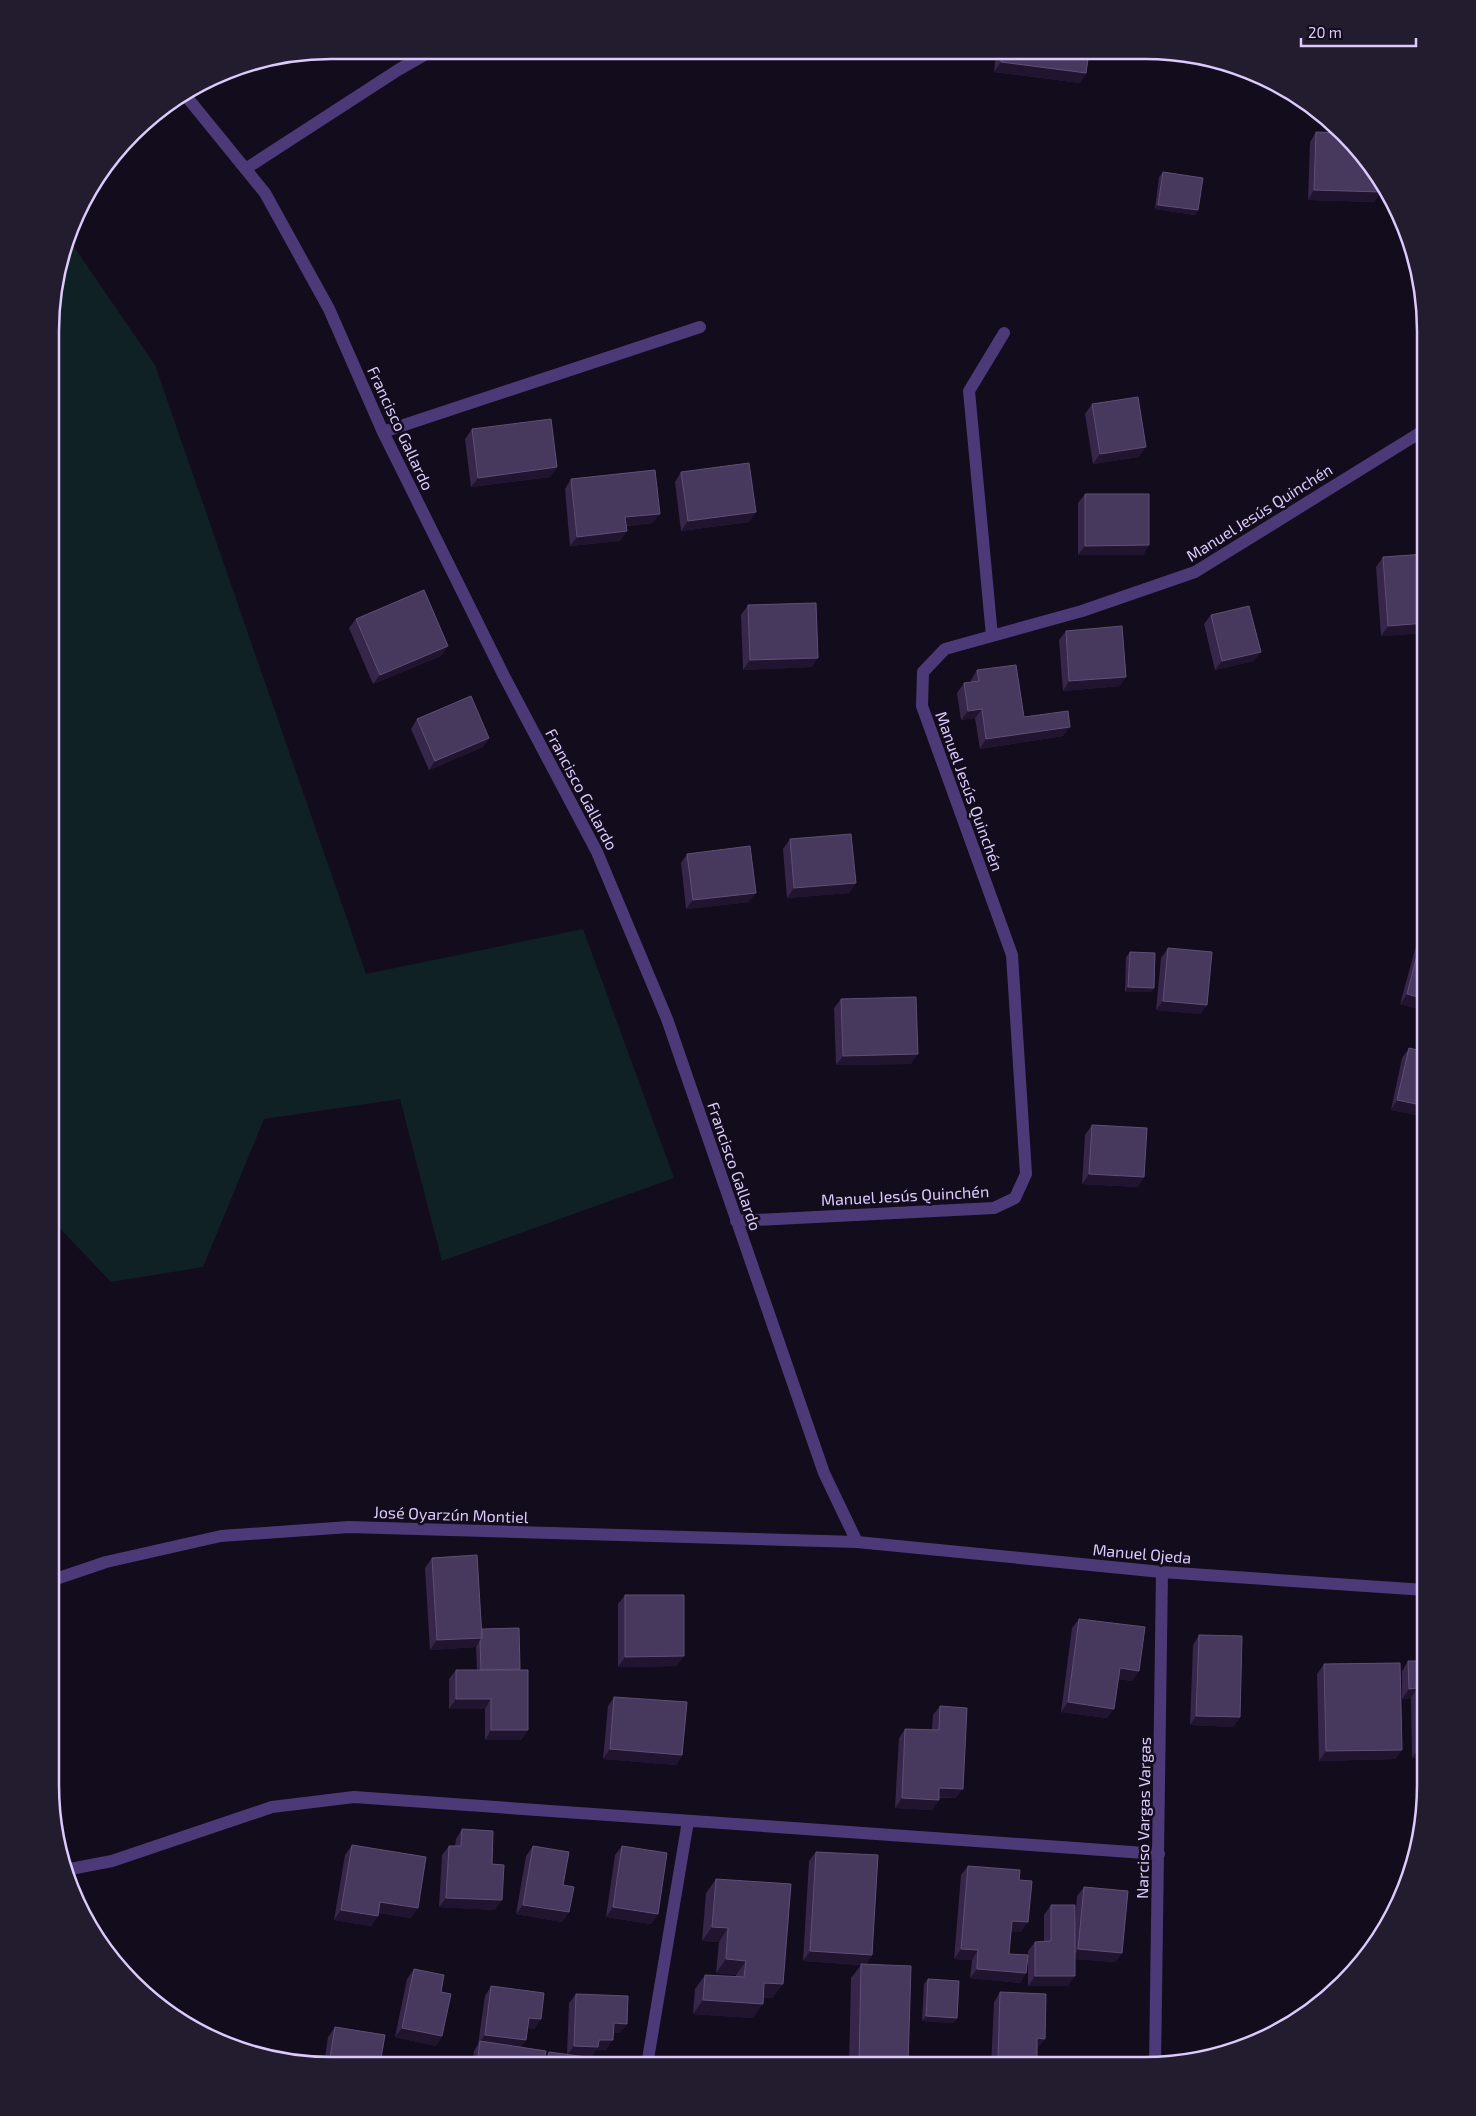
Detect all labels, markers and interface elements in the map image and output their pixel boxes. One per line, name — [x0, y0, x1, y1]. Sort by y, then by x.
scale bar — [1301, 15, 1416, 47]
text: 20 m — [1308, 23, 1342, 41]
street label: Francisco Gallardo — [364, 363, 438, 493]
street label: Manuel Jesús Quinchén — [1183, 459, 1336, 566]
street label: Manuel Jesús Quinchén — [931, 709, 1008, 874]
street label: Francisco Gallardo — [542, 725, 622, 853]
street label: Francisco Gallardo — [704, 1099, 766, 1233]
street label: Manuel Jesús Quinchén — [820, 1181, 990, 1210]
street label: José Oyarzún Montiel — [373, 1502, 529, 1526]
street label: Manuel Ojeda — [1092, 1539, 1192, 1568]
street label: Narciso Vargas Vargas — [1132, 1737, 1154, 1899]

